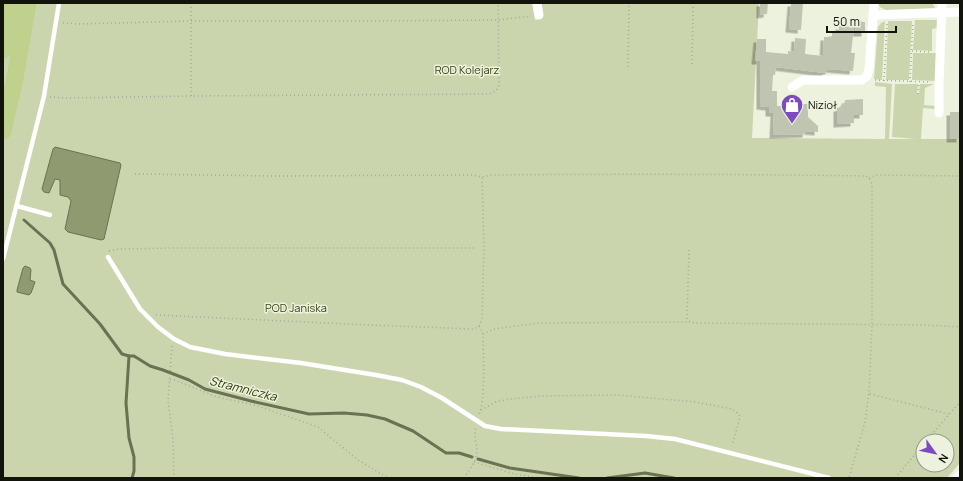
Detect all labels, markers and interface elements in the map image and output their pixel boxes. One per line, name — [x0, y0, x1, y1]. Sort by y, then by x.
scale bar — [827, 8, 896, 34]
text: 50 m — [833, 13, 860, 30]
park label: ROD Kolejarz — [435, 62, 500, 77]
shop icon: Nizioł — [779, 92, 805, 125]
place label: Nizioł — [808, 97, 837, 112]
park label: POD Janiska — [265, 300, 327, 315]
water label: Stramniczka — [208, 372, 280, 405]
north arrow — [915, 433, 955, 473]
text: N — [935, 451, 952, 466]

